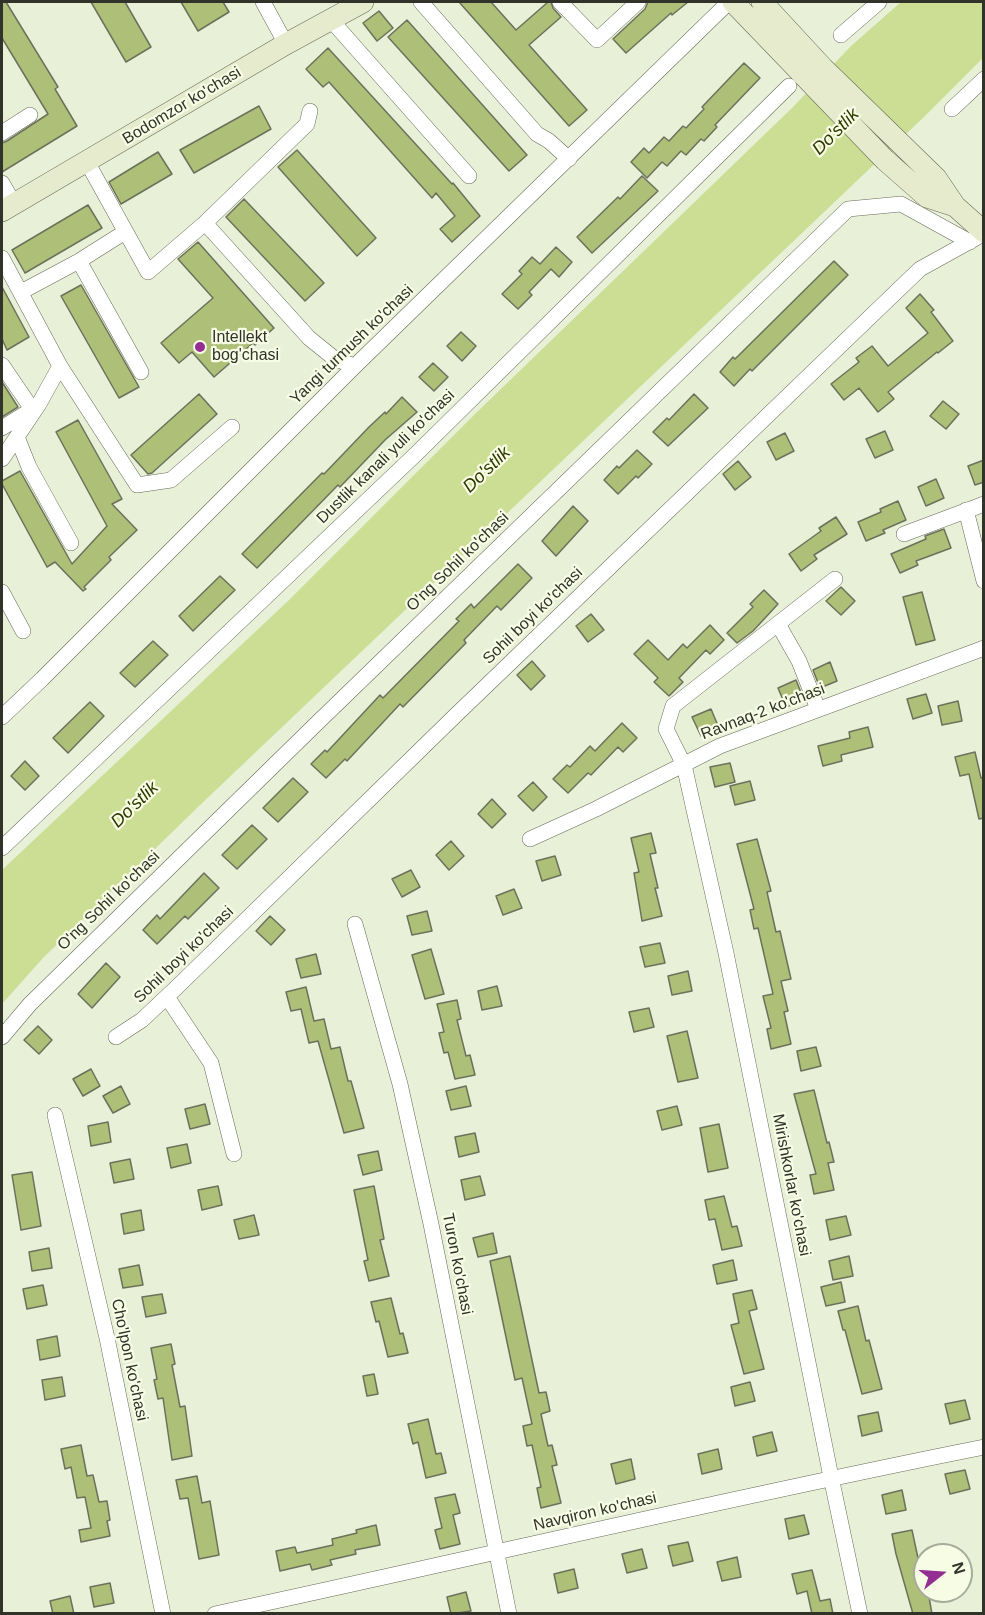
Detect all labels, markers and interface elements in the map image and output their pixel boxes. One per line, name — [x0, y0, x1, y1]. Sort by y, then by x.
street label: Bodomzor ko'chasi — [119, 63, 245, 149]
water label: Do'stlik — [808, 104, 864, 160]
street label: Yangi turmush ko'chasi — [286, 281, 418, 409]
place label: Intellekt bog'chasi — [212, 328, 279, 366]
marker: Intellekt bog'chasi — [193, 340, 207, 354]
street label: Dustlik kanali yuli ko'chasi — [313, 386, 459, 528]
water label: Do'stlik — [459, 442, 515, 498]
street label: O'ng Sohil ko'chasi — [403, 508, 513, 616]
street label: Sohil boyi ko'chasi — [479, 564, 587, 668]
street label: Ravnaq-2 ko'chasi — [698, 680, 828, 744]
water label: Do'stlik — [107, 777, 163, 833]
street label: O'ng Sohil ko'chasi — [54, 847, 164, 955]
street label: Sohil boyi ko'chasi — [130, 903, 238, 1007]
street label: Mirishkorlar ko'chasi — [768, 1112, 814, 1258]
street label: Turon ko'chasi — [438, 1212, 476, 1316]
street label: Cho'lpon ko'chasi — [107, 1297, 151, 1423]
street label: Navqiron ko'chasi — [532, 1488, 658, 1536]
north arrow — [913, 1543, 973, 1603]
text: N — [949, 1560, 969, 1576]

